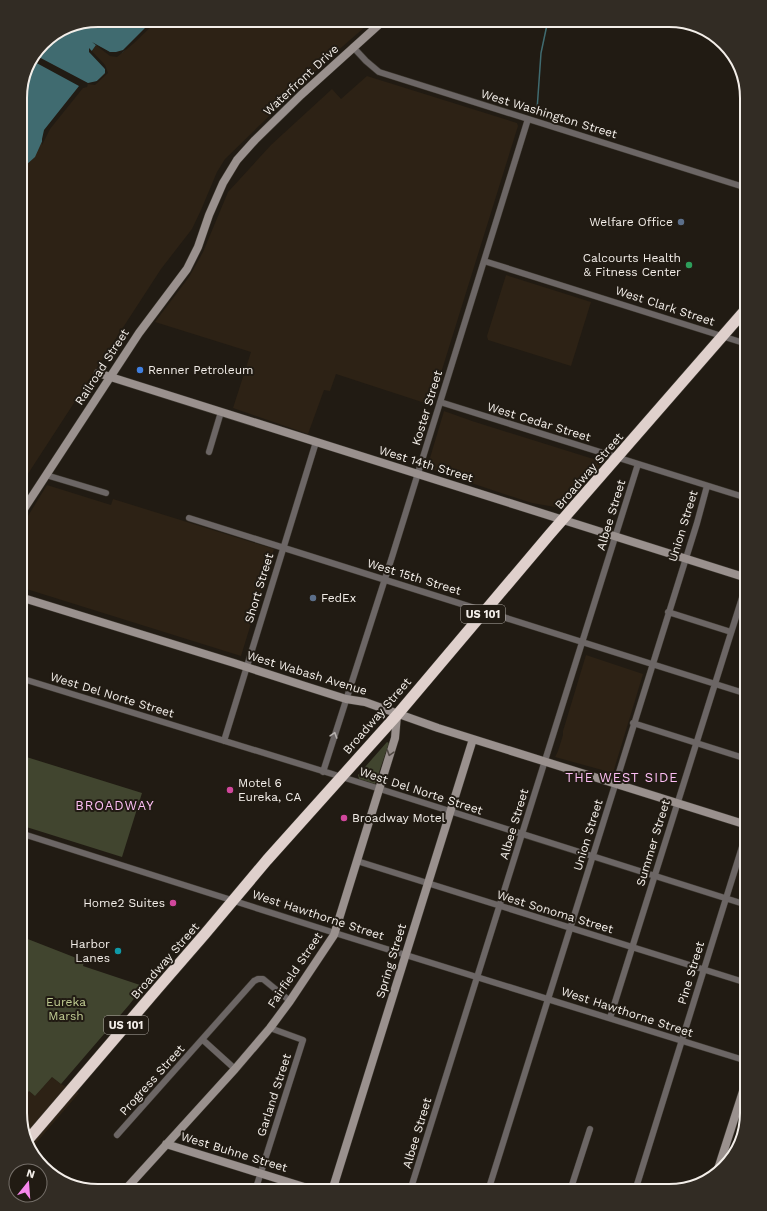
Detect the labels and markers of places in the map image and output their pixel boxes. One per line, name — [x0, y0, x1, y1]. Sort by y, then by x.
place label: Welfare Office — [589, 215, 673, 229]
marker: Welfare Office — [676, 217, 686, 227]
place label: Calcourts Health & Fitness Center — [583, 251, 681, 279]
marker: Calcourts Health & Fitness Center — [684, 260, 694, 270]
place label: Renner Petroleum — [148, 363, 254, 377]
marker: Renner Petroleum — [135, 365, 145, 375]
place label: FedEx — [321, 591, 356, 605]
marker: FedEx — [308, 593, 318, 603]
place label: Motel 6 Eureka, CA — [238, 776, 302, 804]
marker: Motel 6 Eureka, CA — [225, 785, 235, 795]
place label: Broadway Motel — [352, 811, 446, 825]
marker: Broadway Motel — [339, 813, 349, 823]
place label: Home2 Suites — [83, 896, 165, 910]
marker: Home2 Suites — [168, 898, 178, 908]
place label: Harbor Lanes — [70, 937, 110, 965]
marker: Harbor Lanes — [113, 946, 123, 956]

